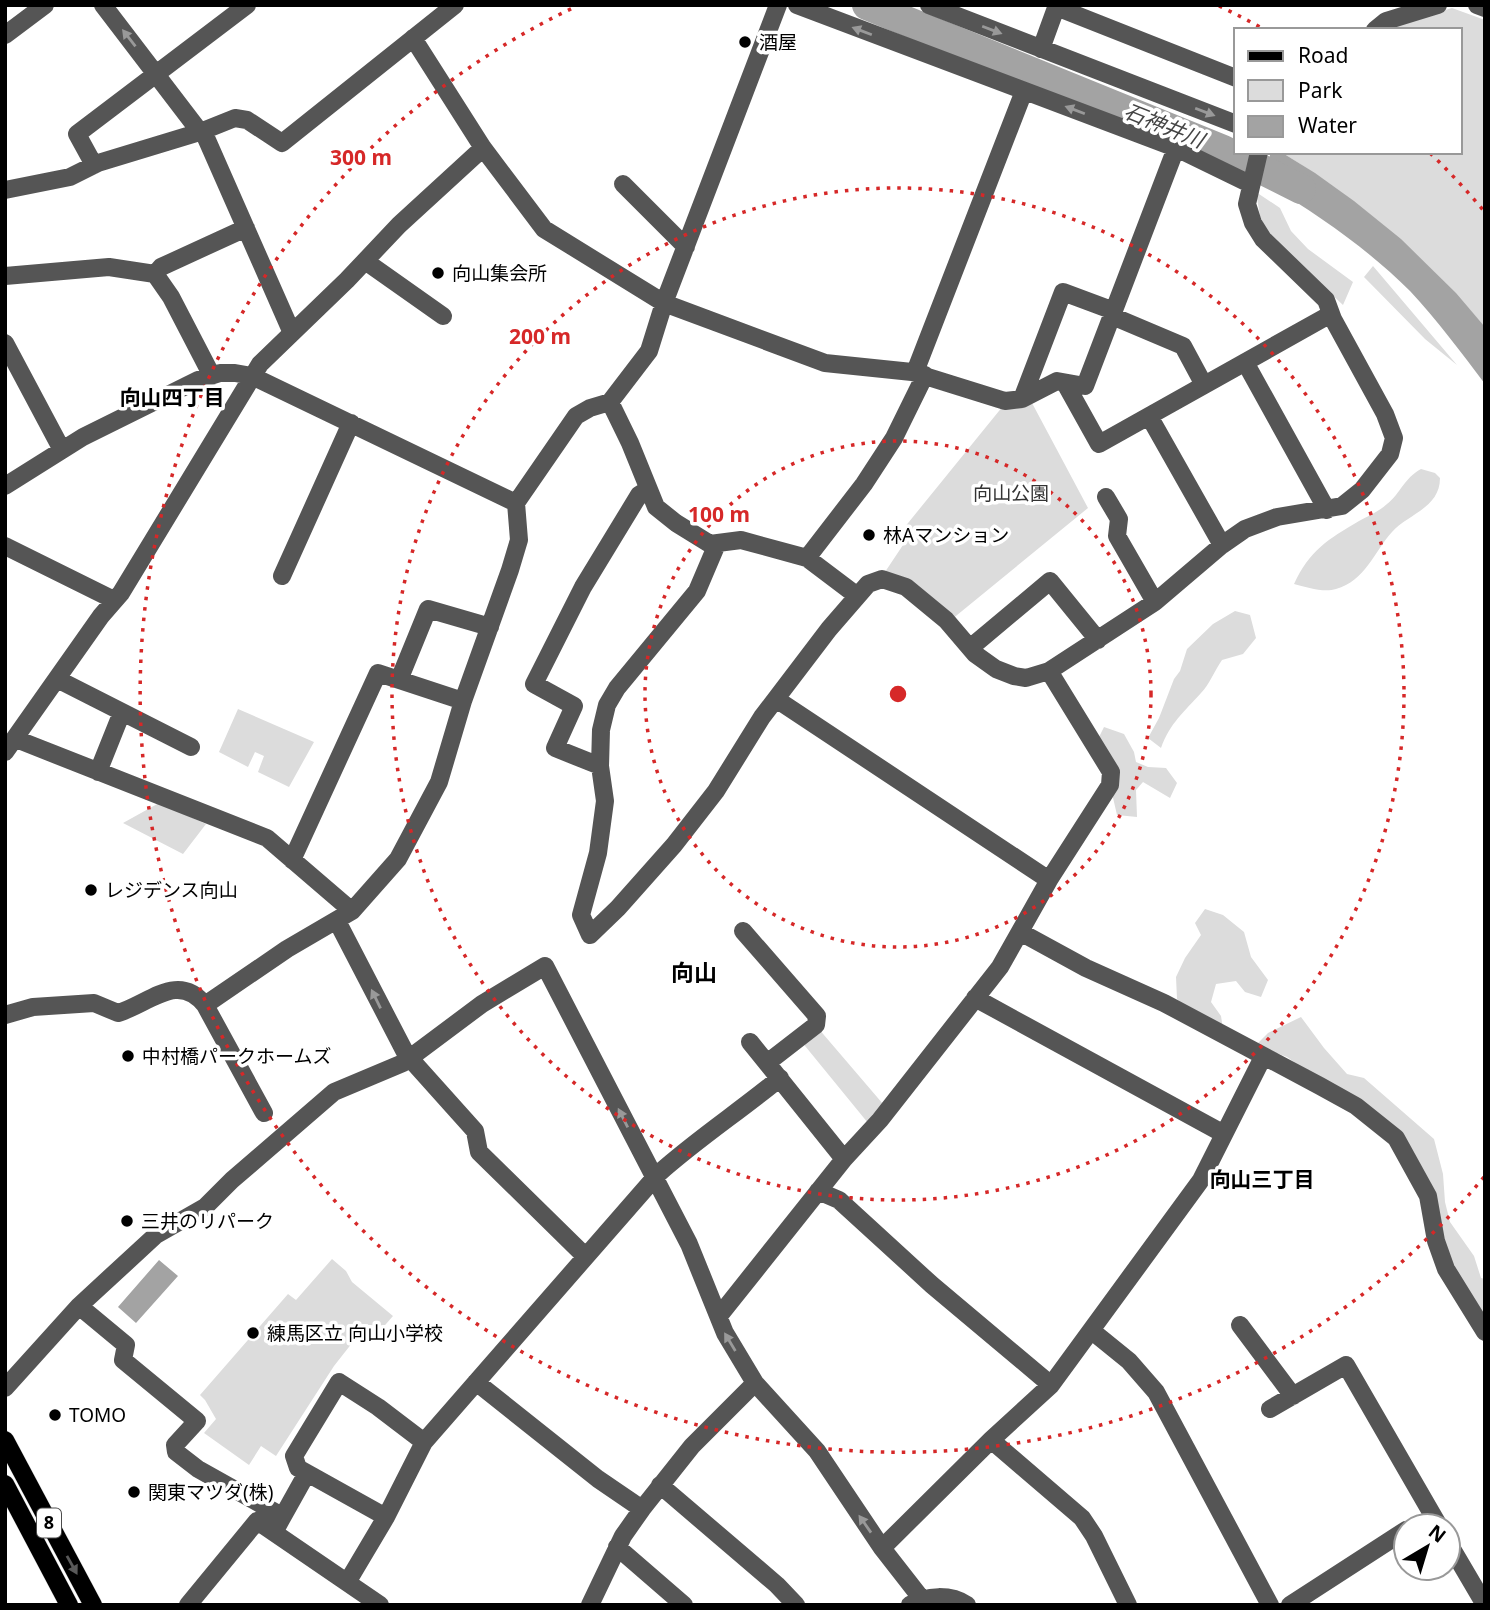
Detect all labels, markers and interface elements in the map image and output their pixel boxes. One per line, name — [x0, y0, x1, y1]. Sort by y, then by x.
one-way arrow — [851, 25, 872, 36]
one-way arrow — [982, 25, 1003, 36]
legend — [1234, 28, 1462, 154]
place label: 酒屋 — [759, 29, 797, 55]
one-way arrow — [121, 30, 136, 48]
marker: 酒屋 — [737, 34, 753, 50]
text: Road — [1298, 41, 1348, 69]
text: Park — [1298, 76, 1343, 104]
water label: 石神井川 — [1120, 96, 1210, 155]
one-way arrow — [1064, 105, 1085, 116]
one-way arrow — [1194, 107, 1215, 118]
text: Water — [1298, 111, 1357, 139]
text: 300 m — [330, 143, 392, 171]
place label: 向山集会所 — [452, 260, 547, 286]
marker: 向山集会所 — [430, 265, 446, 281]
text: 200 m — [509, 322, 571, 350]
district label: 向山四丁目 — [120, 383, 225, 411]
park label: 向山公園 — [973, 480, 1049, 506]
text: 100 m — [688, 500, 750, 528]
place label: 林Aマンション — [883, 522, 1009, 548]
marker: 林Aマンション — [861, 527, 877, 543]
centre of rings — [886, 682, 910, 706]
place label: レジデンス向山 — [105, 877, 238, 903]
marker: レジデンス向山 — [83, 882, 99, 898]
district label: 向山 — [671, 956, 717, 988]
one-way arrow — [371, 989, 382, 1009]
place label: 中村橋パークホームズ — [142, 1043, 331, 1069]
marker: 中村橋パークホームズ — [120, 1048, 136, 1064]
one-way arrow — [617, 1108, 628, 1128]
district label: 向山三丁目 — [1210, 1165, 1315, 1193]
place label: 三井のリパーク — [141, 1208, 274, 1234]
marker: 三井のリパーク — [119, 1213, 135, 1229]
place label: 練馬区立 向山小学校 — [267, 1320, 443, 1346]
marker: 練馬区立 向山小学校 — [245, 1325, 261, 1341]
one-way arrow — [724, 1332, 736, 1352]
place label: TOMO — [69, 1402, 126, 1428]
marker: TOMO — [47, 1407, 63, 1423]
place label: 関東マツダ(株) — [148, 1479, 273, 1505]
marker: 関東マツダ(株) — [126, 1484, 142, 1500]
road number: 8 — [37, 1508, 61, 1538]
north arrow — [1392, 1512, 1462, 1582]
one-way arrow — [858, 1515, 872, 1533]
text: N — [1423, 1519, 1452, 1549]
one-way arrow — [66, 1556, 78, 1575]

